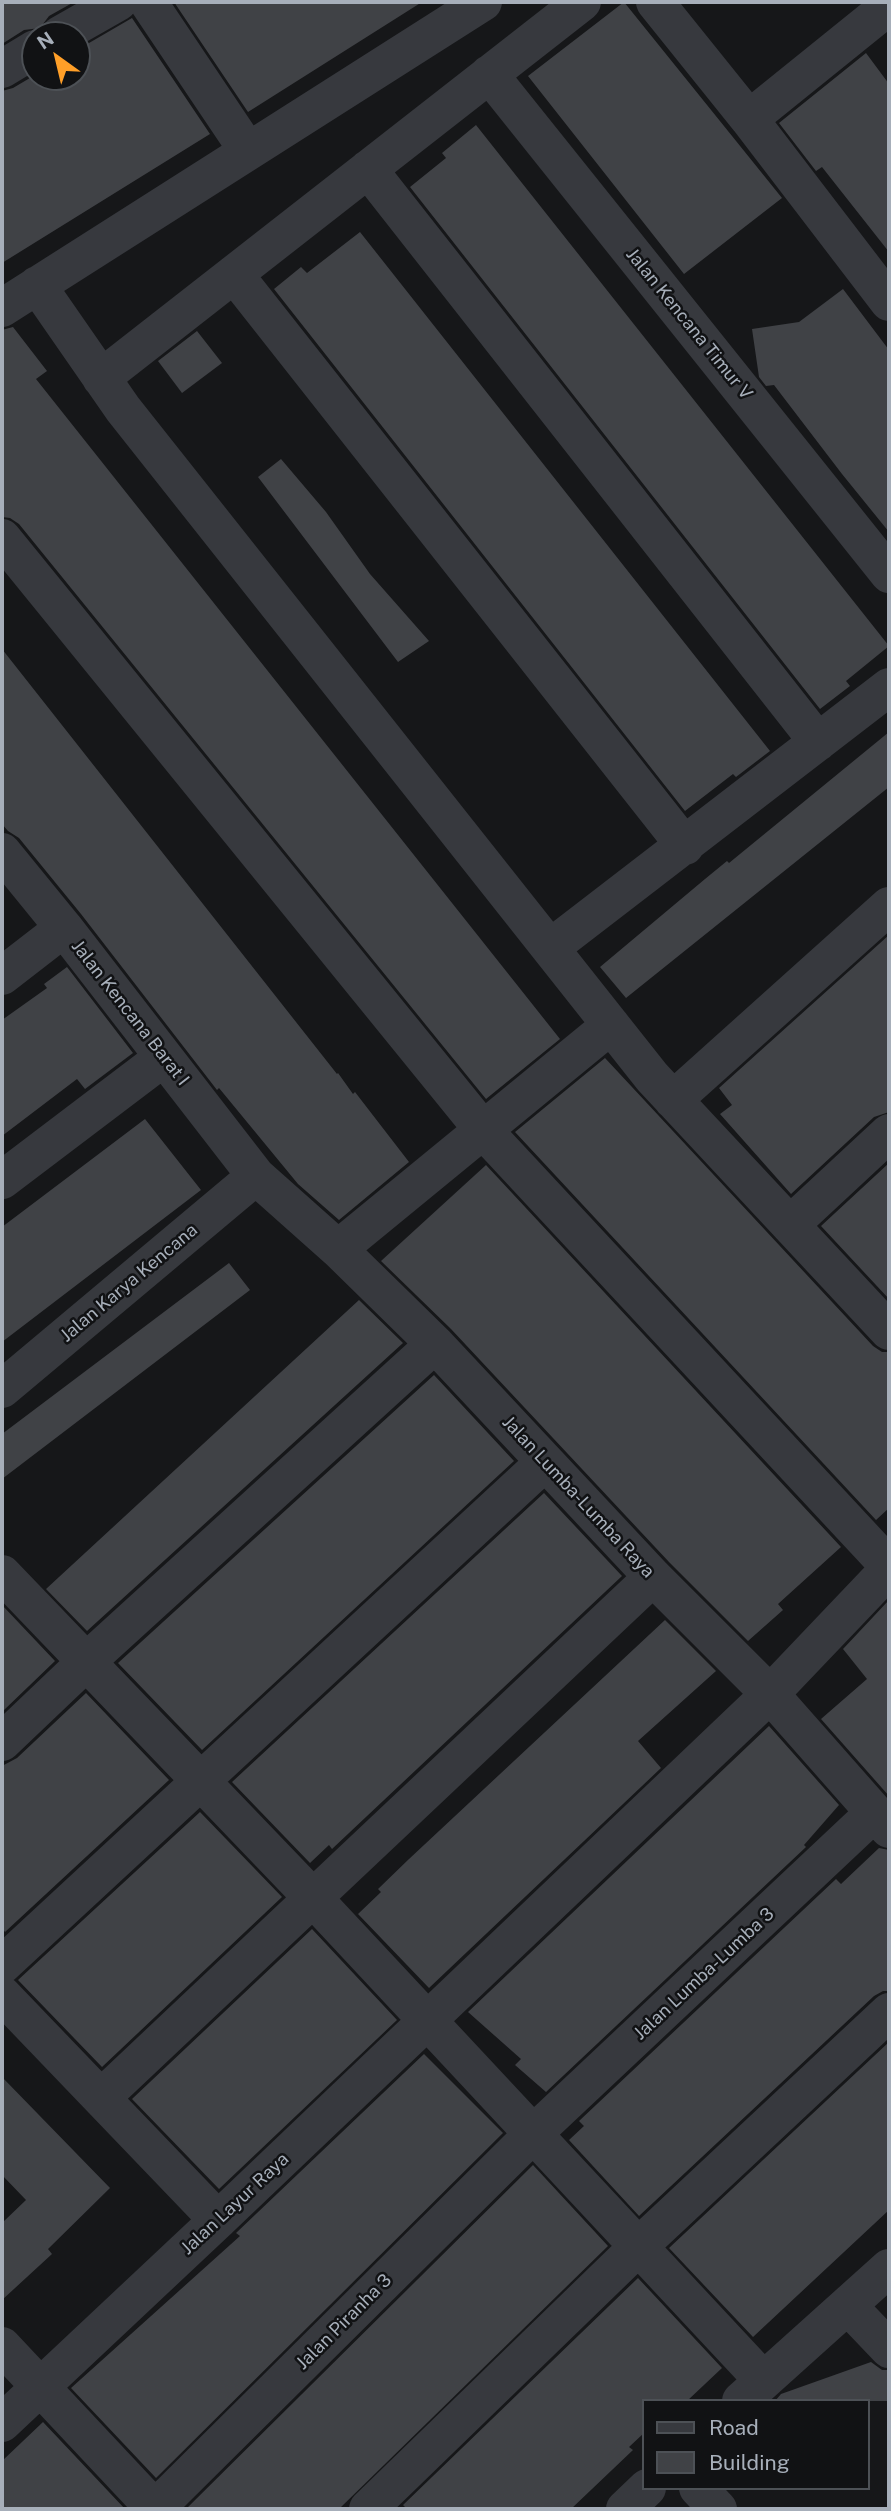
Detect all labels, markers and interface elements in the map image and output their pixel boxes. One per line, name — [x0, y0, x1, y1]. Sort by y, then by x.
north arrow — [21, 21, 91, 91]
text: N — [33, 27, 58, 54]
street label: Jalan Kencana Timur V — [621, 244, 757, 404]
street label: Jalan Kencana Barat I — [67, 936, 193, 1090]
street label: Jalan Karya Kencana — [56, 1219, 202, 1347]
street label: Jalan Lumba-Lumba Raya — [497, 1412, 659, 1582]
street label: Jalan Lumba-Lumba 3 — [629, 1903, 779, 2045]
street label: Jalan Layur Raya — [177, 2149, 293, 2259]
street label: Jalan Piranha 3 — [292, 2270, 396, 2374]
legend — [642, 2399, 870, 2490]
text: Road — [709, 2415, 759, 2440]
text: Building — [709, 2450, 790, 2475]

